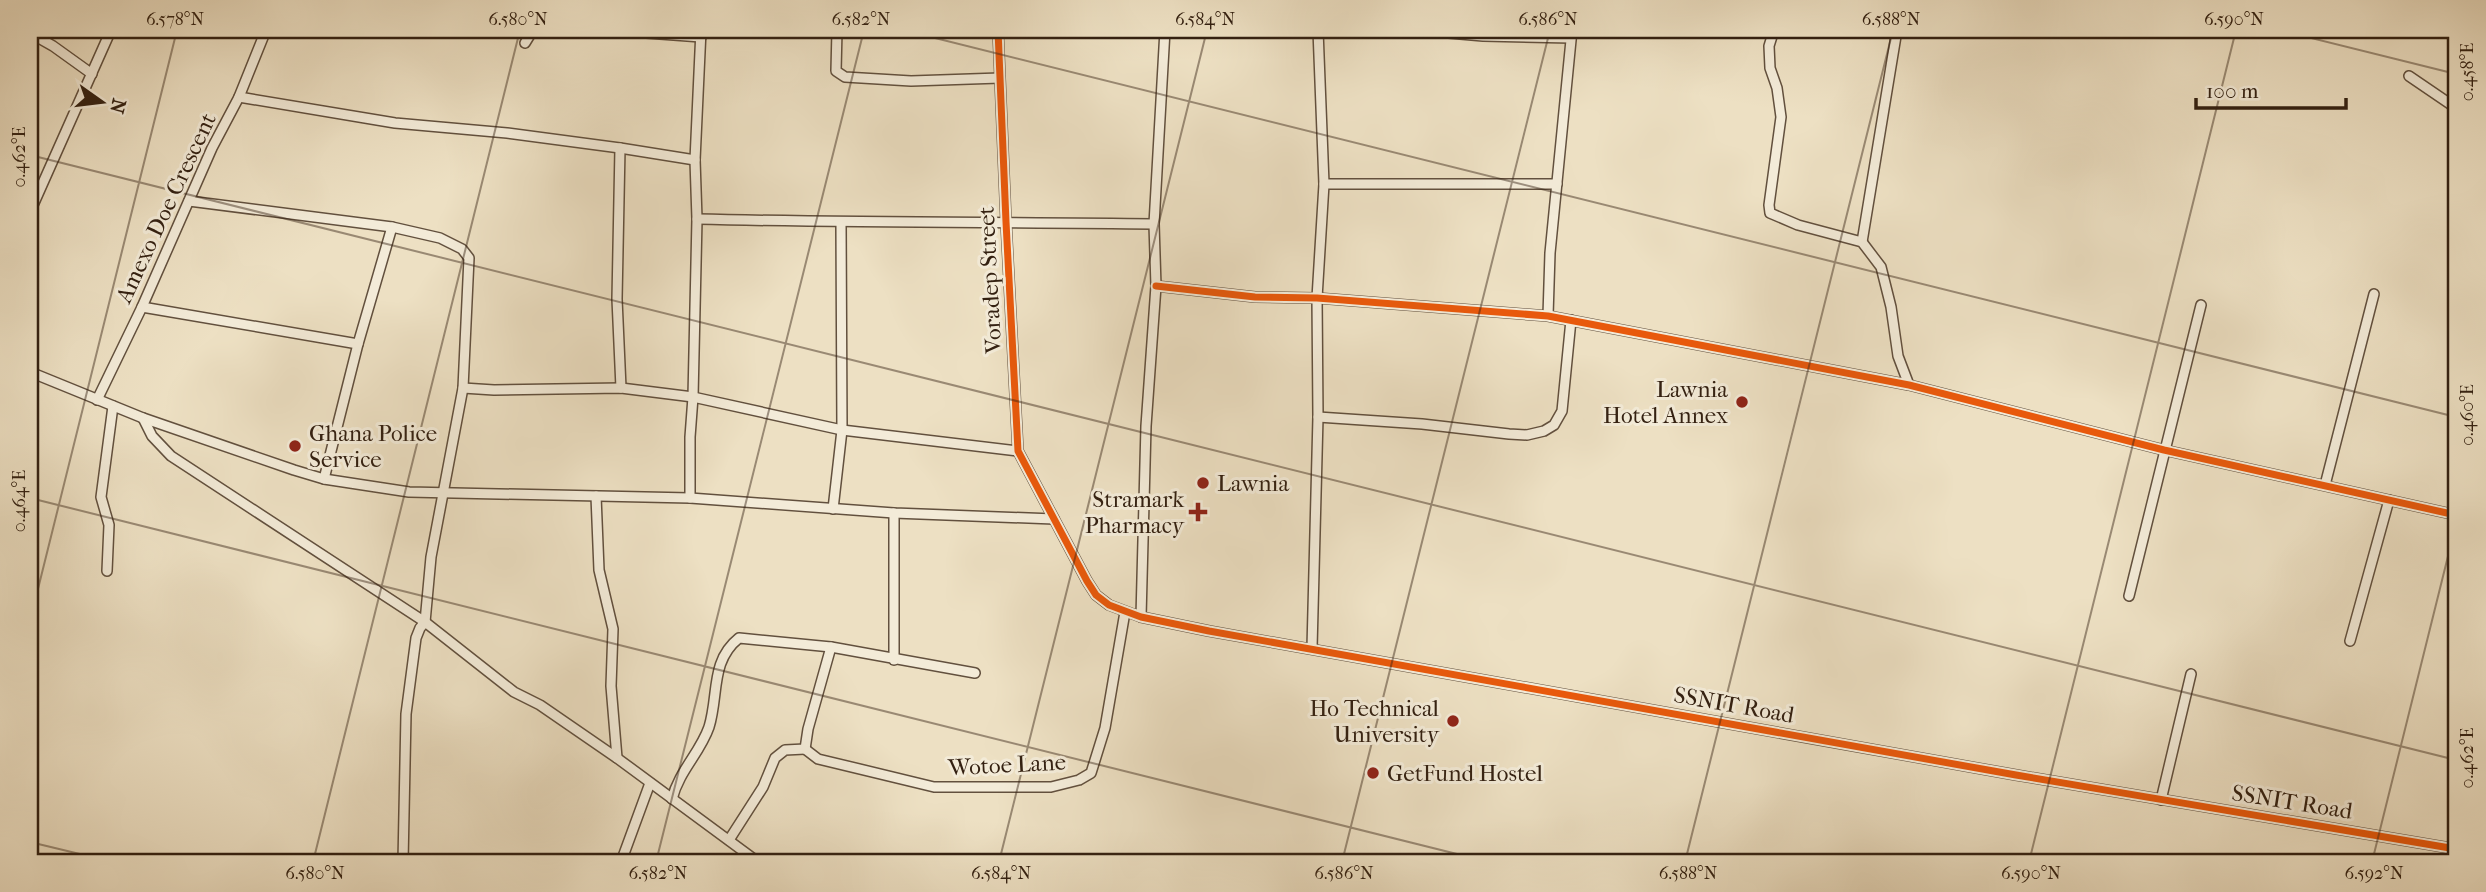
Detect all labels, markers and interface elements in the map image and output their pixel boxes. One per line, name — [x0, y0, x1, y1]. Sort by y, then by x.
text: 6.578°N — [146, 9, 204, 30]
text: 6.580°N — [488, 9, 548, 30]
text: 6.582°N — [832, 9, 891, 30]
text: 6.584°N — [1175, 9, 1235, 30]
text: 6.586°N — [1518, 9, 1578, 30]
text: 6.588°N — [1862, 9, 1921, 30]
text: 6.590°N — [2204, 9, 2264, 30]
text: 0.458°E — [2457, 43, 2478, 101]
north arrow — [66, 66, 136, 136]
scale bar — [2196, 66, 2346, 110]
text: 100 m — [2206, 79, 2259, 103]
text: N — [105, 96, 130, 116]
street label: Amexo Doe Crescent — [110, 109, 222, 308]
text: 0.462°E — [9, 126, 30, 188]
street label: Voradep Street — [973, 206, 1007, 355]
place label: Lawnia Hotel Annex — [1603, 376, 1728, 429]
text: 0.460°E — [2457, 384, 2478, 446]
marker: Lawnia Hotel Annex — [1734, 394, 1750, 410]
place label: Ghana Police Service — [309, 420, 437, 473]
marker: Ghana Police Service — [287, 438, 303, 454]
text: 0.464°E — [9, 470, 30, 532]
place label: Lawnia — [1217, 470, 1289, 497]
marker: Lawnia — [1195, 475, 1211, 491]
place label: Stramark Pharmacy — [1085, 486, 1185, 539]
marker: Stramark Pharmacy — [1190, 504, 1206, 520]
street label: SSNIT Road — [1672, 681, 1797, 729]
place label: Ho Technical University — [1309, 695, 1440, 748]
marker: Ho Technical University — [1445, 713, 1461, 729]
text: 0.462°E — [2457, 727, 2478, 789]
street label: Wotoe Lane — [946, 748, 1067, 782]
place label: GetFund Hostel — [1387, 760, 1543, 787]
marker: GetFund Hostel — [1365, 765, 1381, 781]
street label: SSNIT Road — [2230, 779, 2355, 825]
text: 6.580°N — [285, 863, 345, 884]
text: 6.582°N — [629, 863, 688, 884]
text: 6.584°N — [971, 863, 1031, 884]
text: 6.586°N — [1314, 863, 1374, 884]
text: 6.588°N — [1659, 863, 1718, 884]
text: 6.590°N — [2001, 863, 2061, 884]
text: 6.592°N — [2344, 863, 2404, 884]

